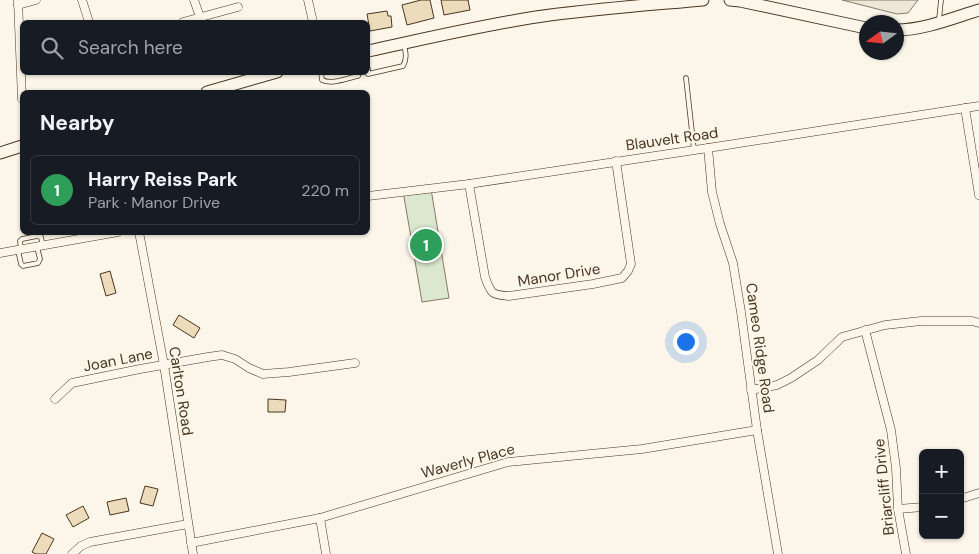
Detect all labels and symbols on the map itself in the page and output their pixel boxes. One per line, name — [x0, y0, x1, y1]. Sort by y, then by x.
north arrow — [859, 15, 904, 60]
street label: Blauvelt Road — [624, 123, 720, 155]
pin: 1 — [410, 226, 442, 264]
street label: Manor Drive — [516, 259, 602, 291]
street label: Cameo Ridge Road — [741, 282, 779, 414]
your location — [673, 329, 699, 355]
street label: Joan Lane — [82, 343, 154, 377]
street label: Carlton Road — [164, 345, 198, 437]
street label: Briarcliff Drive — [869, 438, 899, 536]
street label: Waverly Place — [419, 439, 517, 483]

